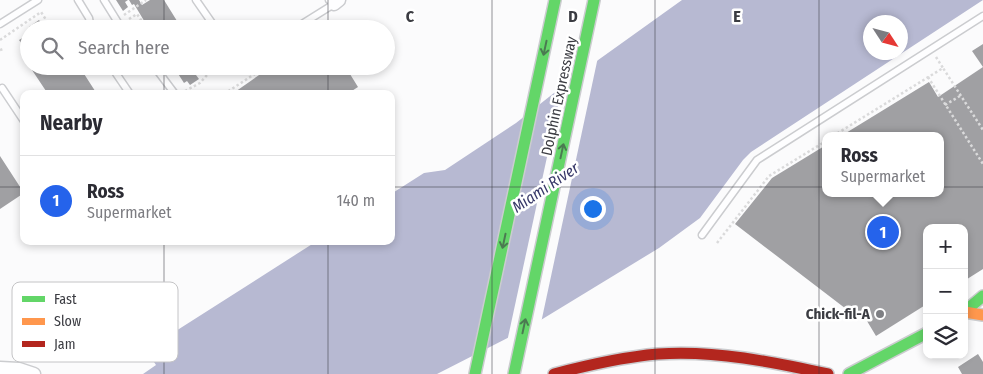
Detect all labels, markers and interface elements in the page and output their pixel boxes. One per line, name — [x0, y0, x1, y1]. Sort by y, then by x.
text: C — [406, 7, 415, 26]
text: D — [568, 7, 578, 26]
text: E — [733, 7, 741, 26]
north arrow — [863, 15, 908, 60]
search box — [20, 20, 395, 75]
icon: search — [38, 34, 66, 62]
street label: Dolphin Expressway — [538, 34, 580, 157]
text: Search here — [78, 36, 170, 59]
one-way arrow — [540, 39, 549, 55]
text: Nearby — [40, 110, 102, 136]
popup — [822, 132, 944, 197]
one-way arrow — [558, 143, 567, 159]
text: Ross — [841, 144, 878, 167]
water label: Miami River — [508, 158, 583, 217]
text: Supermarket — [841, 167, 925, 186]
text: Ross — [87, 180, 124, 203]
text: 1 — [53, 191, 59, 210]
text: 140 m — [337, 191, 375, 210]
your location — [580, 196, 606, 222]
text: Supermarket — [87, 203, 171, 222]
pin: 1 — [867, 213, 899, 251]
map controls — [923, 224, 968, 359]
button: + — [923, 224, 968, 269]
one-way arrow — [499, 232, 508, 248]
button: − — [923, 269, 968, 314]
legend — [12, 282, 178, 362]
text: Fast — [54, 291, 77, 308]
place label: Chick-fil-A — [806, 305, 871, 323]
marker: Chick-fil-A — [874, 308, 886, 320]
text: Slow — [54, 313, 81, 330]
button: layers — [923, 314, 968, 359]
one-way arrow — [519, 319, 529, 335]
text: Jam — [54, 336, 75, 353]

